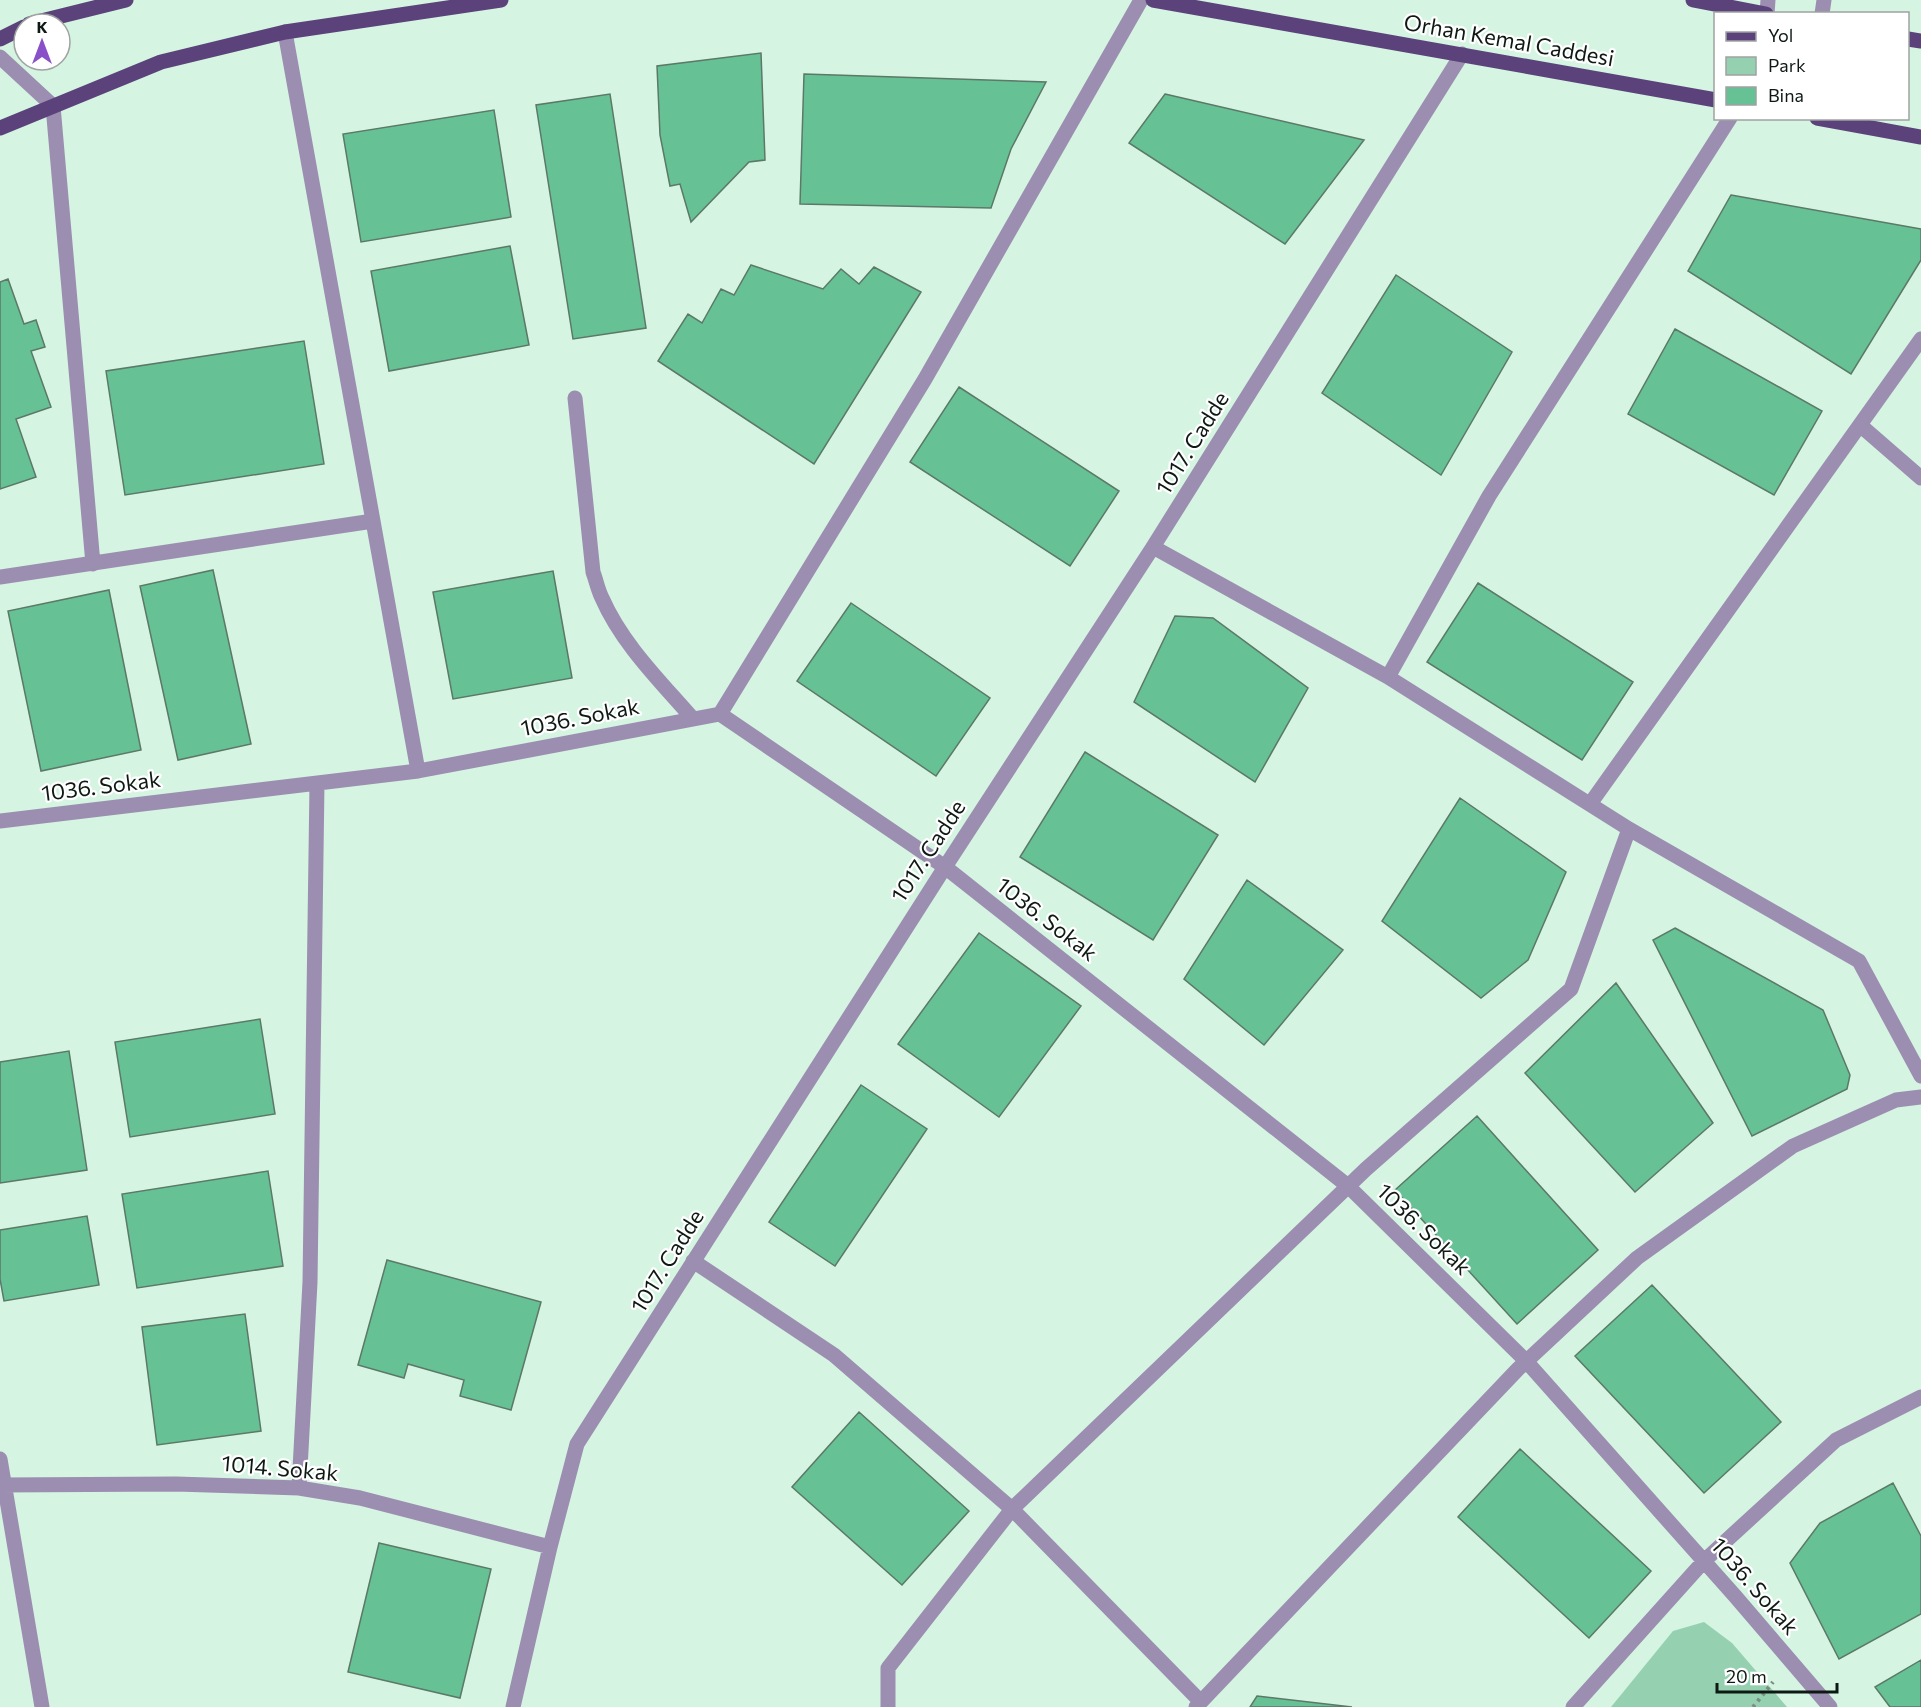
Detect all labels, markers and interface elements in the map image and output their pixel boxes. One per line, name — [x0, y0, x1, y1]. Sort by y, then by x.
street label: Orhan Kemal Caddesi — [1402, 8, 1616, 71]
north arrow — [12, 12, 72, 72]
legend — [1714, 12, 1909, 120]
text: K — [36, 17, 48, 36]
text: Yol — [1768, 24, 1793, 46]
text: Park — [1768, 54, 1806, 76]
text: Bina — [1768, 84, 1804, 106]
street label: 1017. Cadde — [1149, 386, 1234, 499]
street label: 1036. Sokak — [518, 692, 641, 741]
street label: 1036. Sokak — [40, 765, 162, 806]
street label: 1017. Cadde — [885, 795, 971, 907]
street label: 1036. Sokak — [992, 871, 1103, 966]
street label: 1036. Sokak — [1372, 1177, 1477, 1280]
street label: 1017. Cadde — [624, 1204, 709, 1317]
street label: 1014. Sokak — [221, 1449, 340, 1486]
street label: 1036. Sokak — [1706, 1532, 1805, 1640]
scale bar — [1717, 1656, 1837, 1694]
text: 20 m — [1726, 1665, 1767, 1687]

